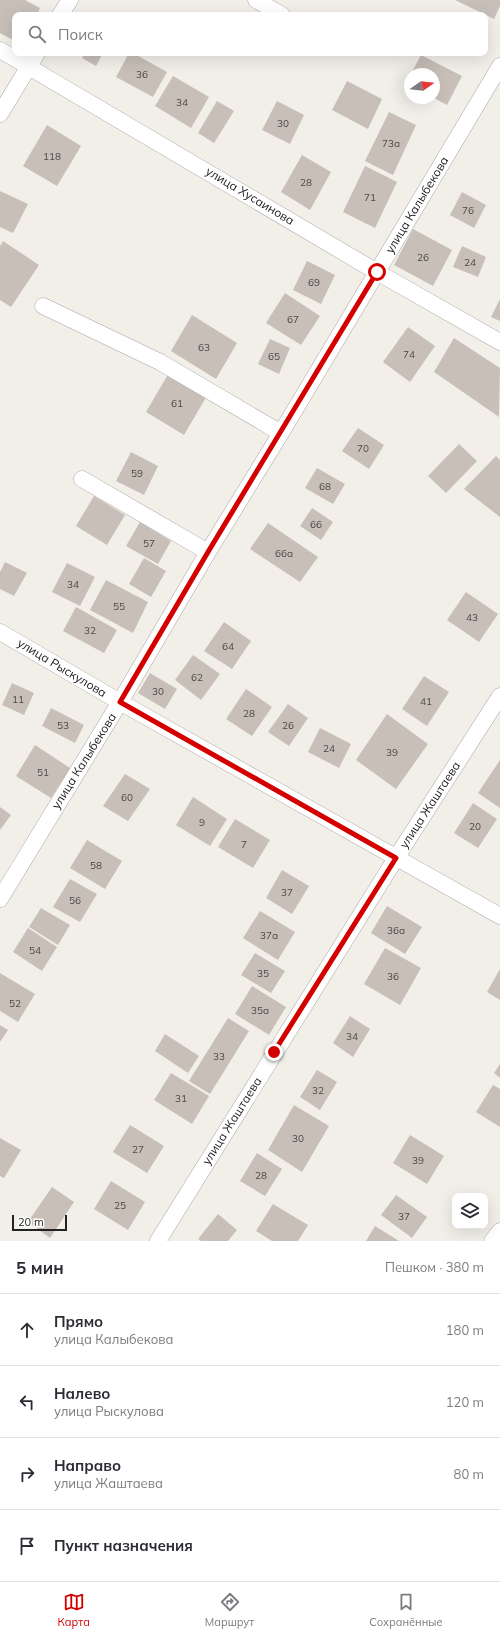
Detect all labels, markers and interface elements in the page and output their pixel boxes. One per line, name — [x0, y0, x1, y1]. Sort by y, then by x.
search box — [12, 12, 488, 56]
icon: search — [26, 23, 48, 45]
text: Поиск — [58, 25, 103, 44]
house number: 36 — [136, 68, 148, 81]
north arrow — [404, 68, 440, 104]
house number: 34 — [176, 96, 188, 109]
house number: 30 — [277, 117, 289, 130]
house number: 73а — [382, 137, 400, 150]
house number: 118 — [43, 150, 61, 163]
street label: улица Калыбекова — [382, 154, 451, 256]
street label: улица Хусаинова — [203, 163, 297, 228]
house number: 28 — [300, 176, 312, 189]
house number: 71 — [364, 191, 376, 204]
house number: 76 — [462, 204, 474, 217]
house number: 26 — [417, 251, 429, 264]
house number: 24 — [464, 256, 476, 269]
route start — [368, 263, 386, 281]
house number: 69 — [308, 276, 320, 289]
house number: 67 — [287, 313, 299, 326]
house number: 63 — [198, 341, 210, 354]
house number: 74 — [403, 348, 415, 361]
house number: 65 — [268, 350, 280, 363]
house number: 61 — [171, 397, 183, 410]
house number: 70 — [357, 442, 369, 455]
house number: 59 — [131, 467, 143, 480]
house number: 68 — [319, 480, 331, 493]
house number: 66 — [310, 518, 322, 531]
house number: 57 — [143, 537, 155, 550]
house number: 66а — [275, 547, 293, 560]
house number: 34 — [67, 578, 79, 591]
house number: 55 — [113, 600, 125, 613]
house number: 43 — [466, 611, 478, 624]
house number: 32 — [84, 624, 96, 637]
street label: улица Рыскулова — [15, 635, 110, 700]
house number: 64 — [222, 640, 234, 653]
house number: 62 — [191, 671, 203, 684]
house number: 30 — [152, 685, 164, 698]
house number: 11 — [12, 693, 24, 706]
house number: 41 — [420, 695, 432, 708]
house number: 28 — [243, 707, 255, 720]
street label: улица Калыбекова — [48, 710, 119, 812]
house number: 53 — [57, 719, 69, 732]
house number: 26 — [282, 719, 294, 732]
house number: 24 — [323, 742, 335, 755]
house number: 39 — [386, 746, 398, 759]
street label: улица Жаштаева — [396, 758, 463, 851]
house number: 51 — [37, 766, 49, 779]
house number: 60 — [121, 791, 133, 804]
house number: 9 — [199, 816, 205, 829]
house number: 20 — [469, 820, 481, 833]
house number: 7 — [241, 838, 247, 851]
house number: 58 — [90, 859, 102, 872]
house number: 37 — [281, 886, 293, 899]
house number: 56 — [69, 894, 81, 907]
house number: 36а — [387, 924, 405, 937]
house number: 37а — [260, 929, 278, 942]
house number: 54 — [29, 944, 41, 957]
house number: 35 — [257, 967, 269, 980]
house number: 36 — [387, 970, 399, 983]
house number: 52 — [9, 997, 21, 1010]
house number: 35а — [251, 1004, 269, 1017]
house number: 34 — [346, 1030, 358, 1043]
route end — [265, 1043, 283, 1061]
house number: 33 — [213, 1050, 225, 1063]
street label: улица Жаштаева — [199, 1074, 265, 1167]
house number: 32 — [312, 1084, 324, 1097]
house number: 31 — [175, 1092, 187, 1105]
house number: 30 — [292, 1132, 304, 1145]
house number: 27 — [132, 1143, 144, 1156]
house number: 39 — [412, 1154, 424, 1167]
house number: 28 — [255, 1169, 267, 1182]
map controls — [452, 1193, 488, 1229]
button: layers — [452, 1193, 488, 1229]
house number: 25 — [114, 1199, 126, 1212]
house number: 37 — [398, 1210, 410, 1223]
scale bar — [12, 1213, 67, 1232]
text: 20 m — [18, 1215, 44, 1229]
text: 5 мин — [16, 1257, 64, 1278]
text: Пешком · 380 m — [385, 1259, 484, 1275]
text: Прямо — [54, 1312, 103, 1331]
icon: ahead — [16, 1319, 38, 1341]
text: 180 m — [446, 1322, 484, 1338]
text: улица Калыбекова — [54, 1331, 174, 1347]
text: Налево — [54, 1384, 110, 1403]
icon: left — [16, 1391, 38, 1413]
text: 120 m — [446, 1394, 484, 1410]
text: улица Рыскулова — [54, 1403, 164, 1419]
text: Направо — [54, 1456, 121, 1475]
icon: right — [16, 1463, 38, 1485]
text: 80 m — [454, 1466, 484, 1482]
text: улица Жаштаева — [54, 1475, 163, 1491]
icon: arrive — [16, 1535, 38, 1557]
text: Пункт назначения — [54, 1536, 193, 1555]
tab: Карта — [57, 1591, 90, 1629]
tab: Маршрут — [205, 1591, 254, 1629]
tab: Сохранённые — [369, 1591, 443, 1629]

